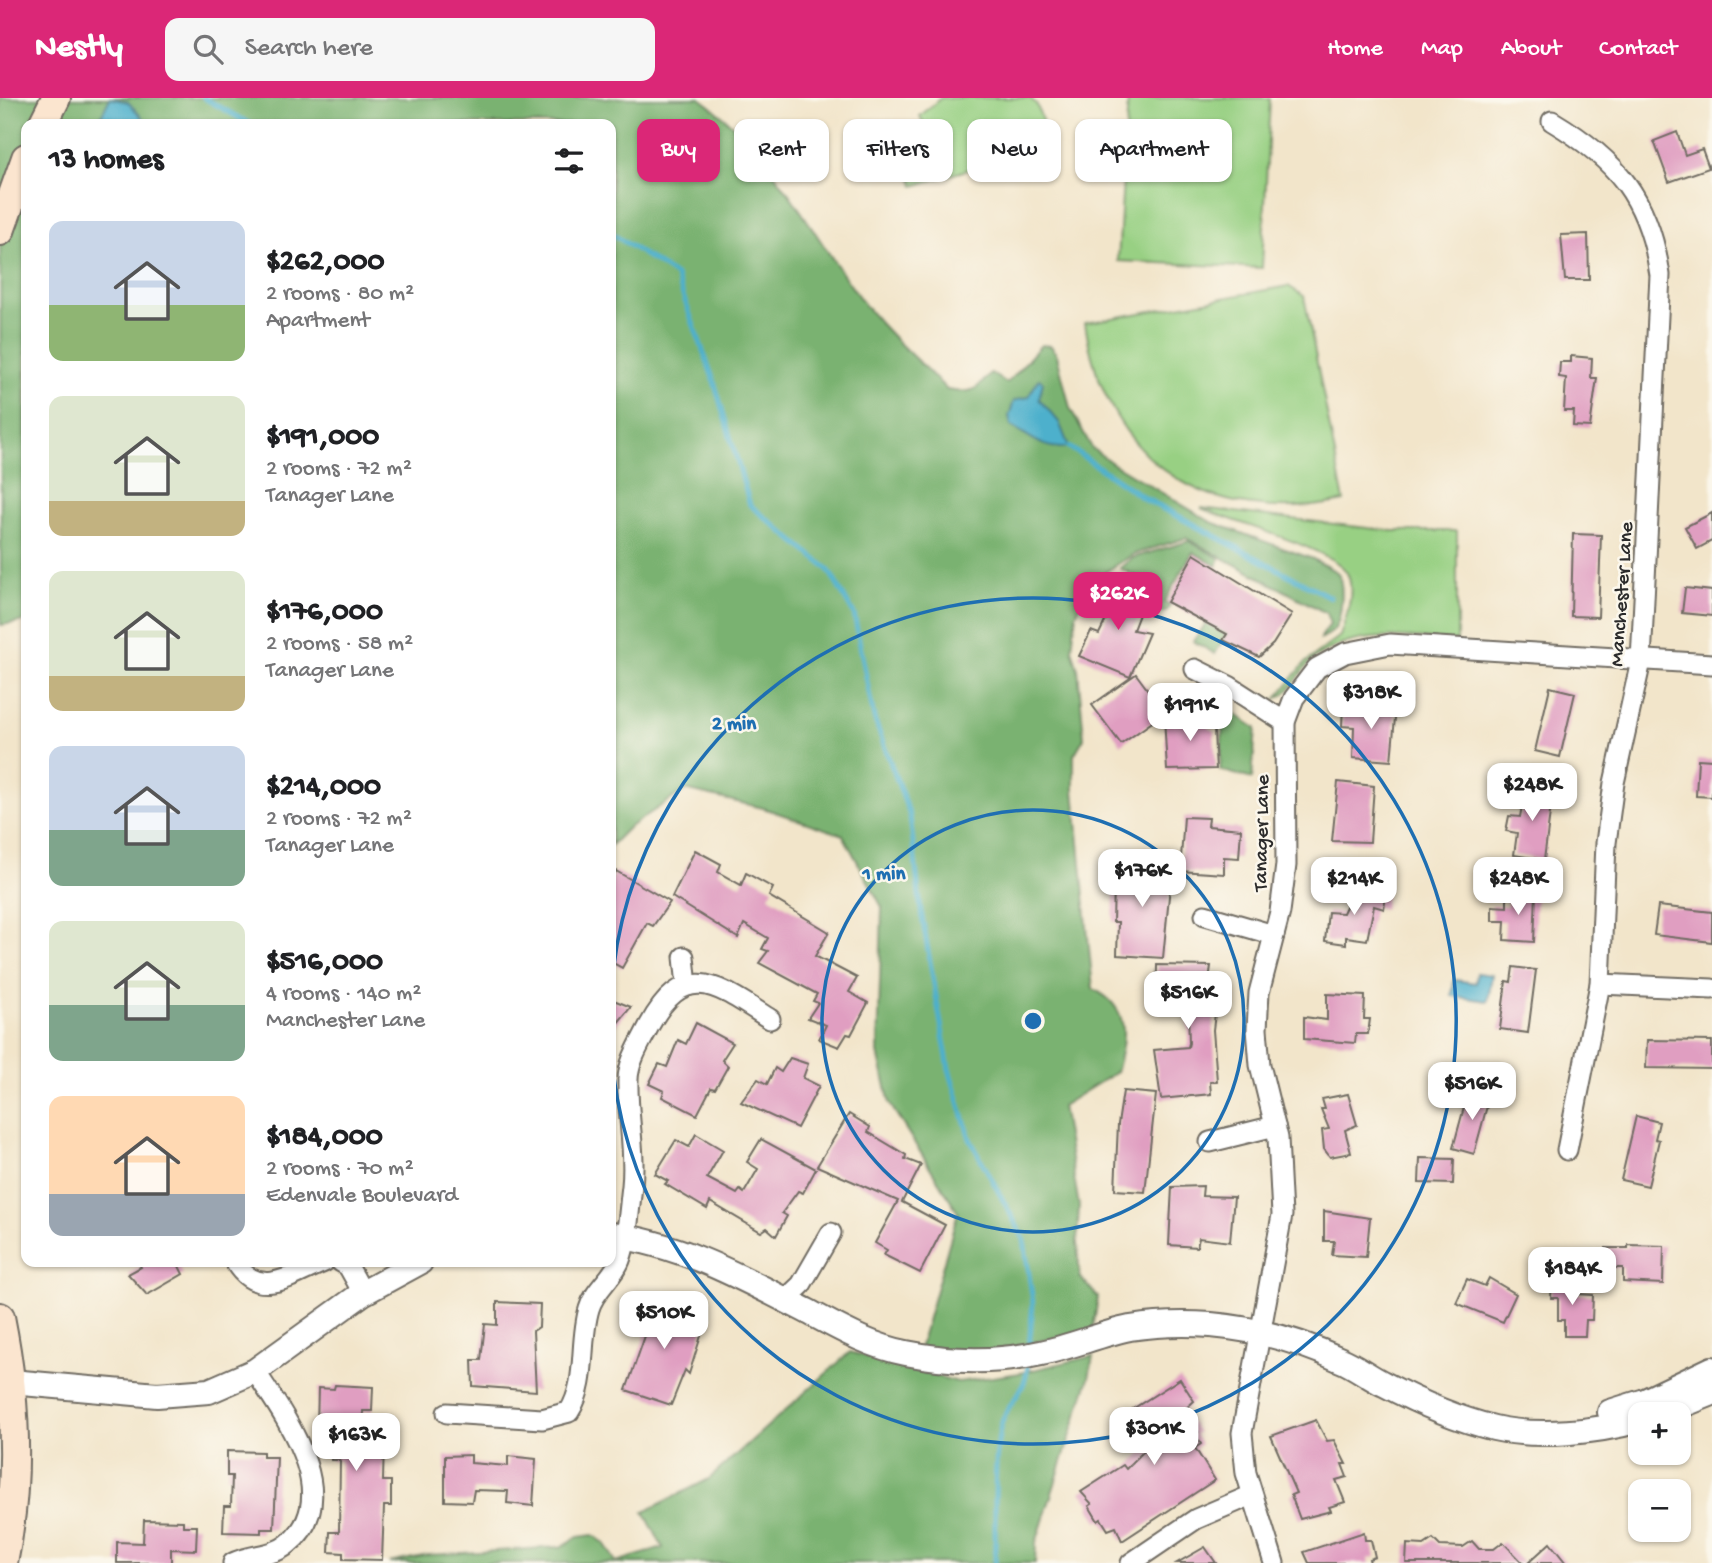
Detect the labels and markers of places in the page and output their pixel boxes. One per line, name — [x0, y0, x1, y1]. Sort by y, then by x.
pin: $262K — [1069, 573, 1167, 632]
pin: $318K — [1322, 672, 1420, 731]
pin: $191K — [1141, 684, 1239, 743]
pin: $248K — [1483, 764, 1581, 823]
pin: $176K — [1093, 850, 1191, 909]
pin: $214K — [1305, 858, 1403, 917]
pin: $248K — [1469, 858, 1567, 917]
pin: $516K — [1139, 972, 1237, 1031]
centre of rings — [1021, 1009, 1045, 1033]
pin: $516K — [1423, 1062, 1521, 1122]
pin: $184K — [1523, 1248, 1621, 1307]
pin: $510K — [615, 1292, 713, 1351]
pin: $301K — [1105, 1408, 1203, 1467]
pin: $163K — [307, 1414, 405, 1473]

